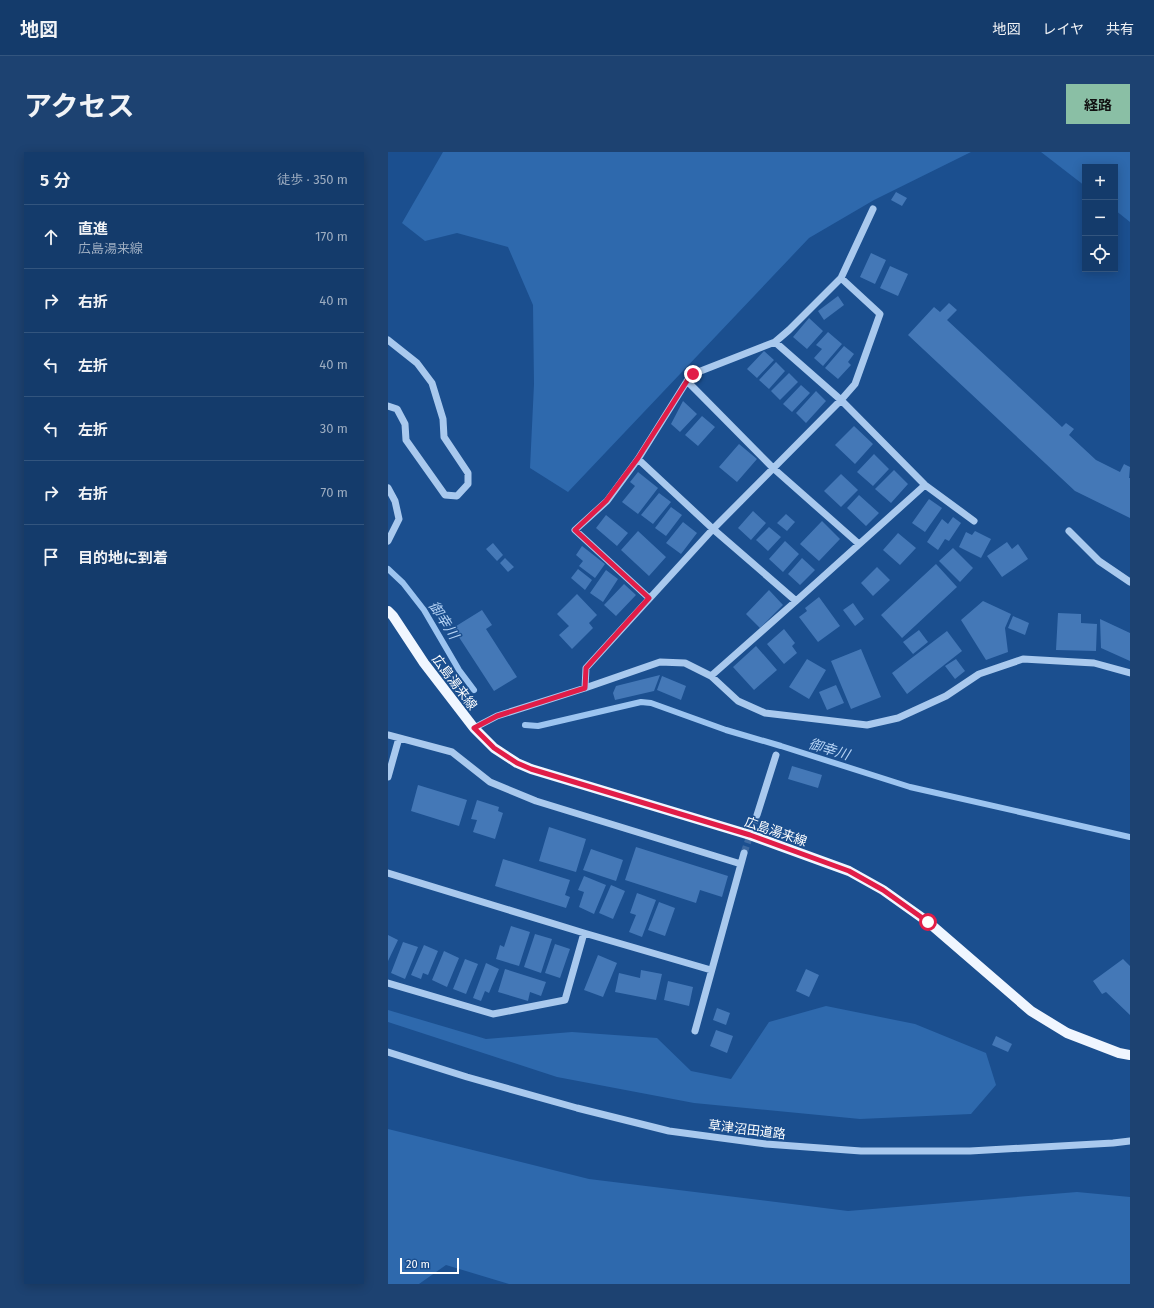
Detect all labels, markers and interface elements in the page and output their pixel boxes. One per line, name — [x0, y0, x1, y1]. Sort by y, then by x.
text: 地図 — [20, 18, 58, 41]
text: 地図 — [992, 21, 1020, 38]
text: レイヤ — [1042, 21, 1084, 38]
text: 共有 — [1106, 21, 1134, 38]
button: 経路 — [1066, 84, 1130, 124]
text: アクセス — [24, 90, 135, 123]
map controls — [1082, 164, 1118, 272]
button: + — [1082, 164, 1118, 200]
text: 5 分 — [40, 170, 70, 191]
text: 徒歩 · 350 m — [277, 172, 348, 187]
button: − — [1082, 200, 1118, 236]
text: 直進 — [78, 220, 108, 238]
icon: ahead — [40, 226, 62, 248]
text: 170 m — [315, 229, 348, 244]
button: locate — [1082, 236, 1118, 272]
text: 広島湯来線 — [78, 241, 143, 256]
icon: right — [40, 290, 62, 312]
text: 右折 — [78, 293, 108, 311]
text: 40 m — [319, 293, 348, 308]
icon: left — [40, 354, 62, 376]
text: 左折 — [78, 357, 108, 375]
text: 40 m — [319, 357, 348, 372]
route end — [684, 365, 702, 383]
icon: left — [40, 418, 62, 440]
text: 左折 — [78, 421, 108, 439]
text: 30 m — [320, 421, 348, 436]
icon: right — [40, 482, 62, 504]
text: 右折 — [78, 485, 108, 503]
text: 70 m — [321, 485, 348, 500]
icon: arrive — [40, 546, 62, 568]
text: 目的地に到着 — [78, 549, 168, 567]
water label: 御幸川 — [425, 598, 463, 644]
street label: 広島湯来線 — [429, 652, 480, 713]
water label: 御幸川 — [806, 735, 853, 764]
street label: 広島湯来線 — [743, 814, 809, 849]
route start — [919, 913, 937, 931]
street label: 草津沼田道路 — [707, 1117, 787, 1142]
scale bar — [400, 1256, 459, 1275]
text: 20 m — [406, 1258, 430, 1271]

